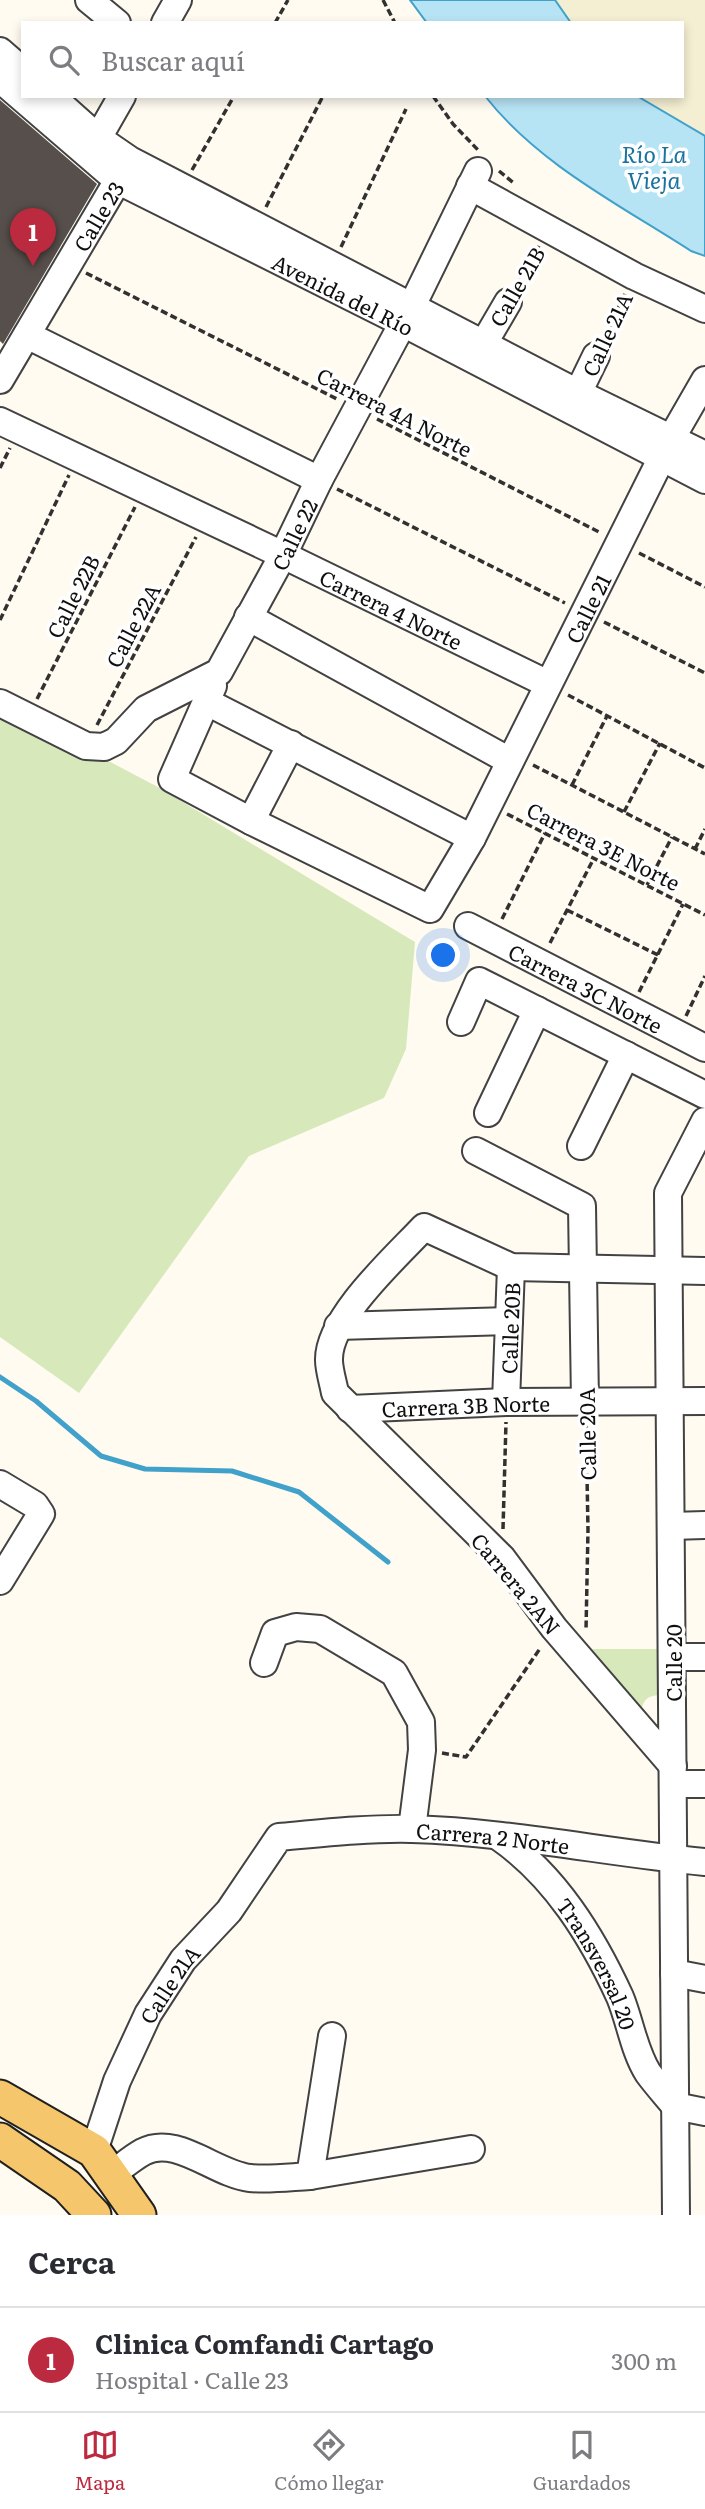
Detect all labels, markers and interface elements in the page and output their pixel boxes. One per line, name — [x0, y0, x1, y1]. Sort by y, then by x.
search box — [21, 21, 684, 98]
text: Buscar aquí — [101, 40, 245, 79]
icon: search — [45, 41, 83, 79]
water label: Río La Vieja — [621, 136, 687, 196]
street label: Calle 23 — [64, 175, 130, 257]
pin: 1 — [10, 208, 56, 266]
street label: Calle 21B — [481, 240, 551, 332]
street label: Avenida del Río — [268, 245, 420, 342]
street label: Calle 21A — [573, 286, 639, 381]
street label: Carrera 4A Norte — [312, 359, 478, 464]
street label: Calle 22 — [262, 493, 324, 575]
street label: Calle 22B — [38, 549, 106, 643]
street label: Carrera 4 Norte — [315, 560, 468, 656]
street label: Calle 21 — [556, 568, 617, 648]
street label: Calle 22A — [97, 577, 167, 673]
street label: Carrera 3E Norte — [522, 793, 686, 897]
street label: Carrera 3C Norte — [504, 934, 669, 1039]
your location — [426, 938, 460, 972]
street label: Calle 20B — [492, 1282, 526, 1374]
street label: Carrera 3B Norte — [381, 1386, 550, 1423]
street label: Calle 20A — [570, 1387, 602, 1481]
street label: Carrera 2AN — [465, 1525, 569, 1641]
street label: Calle 20 — [657, 1624, 688, 1702]
street label: Carrera 2 Norte — [416, 1814, 572, 1860]
street label: Transversal 20 — [551, 1890, 645, 2033]
street label: Calle 21A — [130, 1937, 206, 2028]
text: Cerca — [28, 2239, 115, 2283]
text: Clinica Comfandi Cartago — [95, 2323, 434, 2362]
text: 1 — [46, 2343, 56, 2377]
text: 300 m — [611, 2343, 677, 2377]
text: Hospital · Calle 23 — [95, 2362, 289, 2396]
tab: Mapa — [75, 2426, 125, 2496]
tab: Cómo llegar — [274, 2426, 384, 2496]
tab: Guardados — [533, 2426, 630, 2496]

